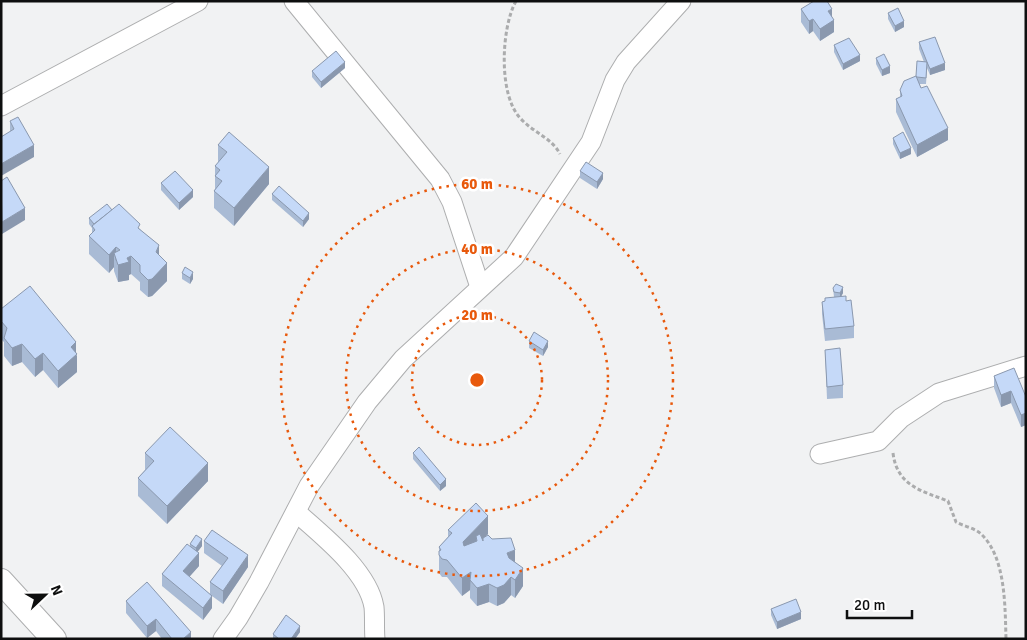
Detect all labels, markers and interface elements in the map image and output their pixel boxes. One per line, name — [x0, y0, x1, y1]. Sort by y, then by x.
text: 60 m — [461, 175, 493, 193]
text: 40 m — [461, 240, 493, 258]
text: 20 m — [461, 306, 493, 324]
centre of rings — [468, 371, 486, 389]
north arrow — [20, 570, 70, 620]
text: N — [47, 583, 66, 598]
scale bar — [847, 588, 912, 620]
text: 20 m — [854, 596, 885, 614]

